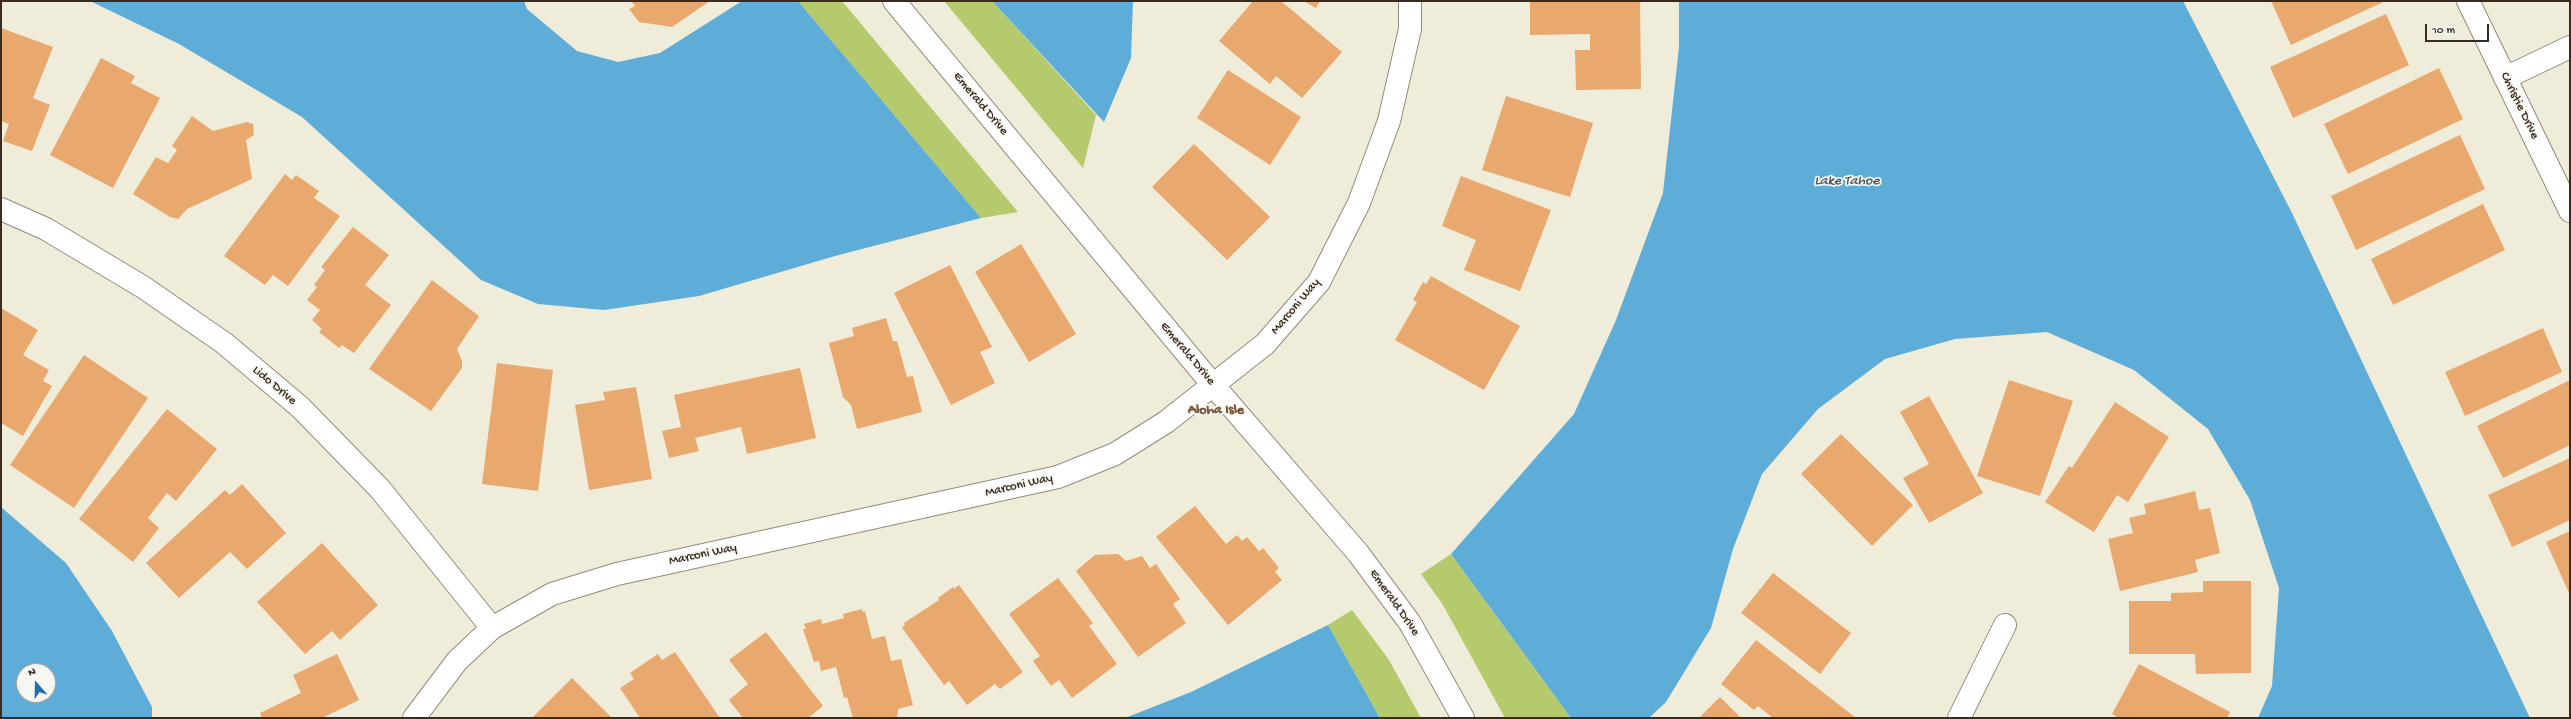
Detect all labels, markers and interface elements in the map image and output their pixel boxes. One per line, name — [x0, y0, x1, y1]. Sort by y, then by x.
scale bar — [2427, 16, 2491, 42]
text: 10 m — [2432, 24, 2455, 38]
street label: Emerald Drive — [949, 69, 1011, 139]
street label: Christie Drive — [2496, 70, 2542, 142]
water label: Lake Tahoe — [1815, 174, 1879, 190]
street label: Marconi Way — [1268, 276, 1324, 338]
street label: Emerald Drive — [1156, 319, 1218, 389]
street label: Lido Drive — [249, 363, 299, 409]
district label: Aloha Isle — [1188, 403, 1244, 419]
street label: Marconi Way — [984, 471, 1054, 501]
street label: Marconi Way — [668, 540, 738, 570]
street label: Emerald Drive — [1365, 567, 1423, 639]
north arrow — [16, 663, 56, 703]
text: N — [27, 666, 38, 680]

